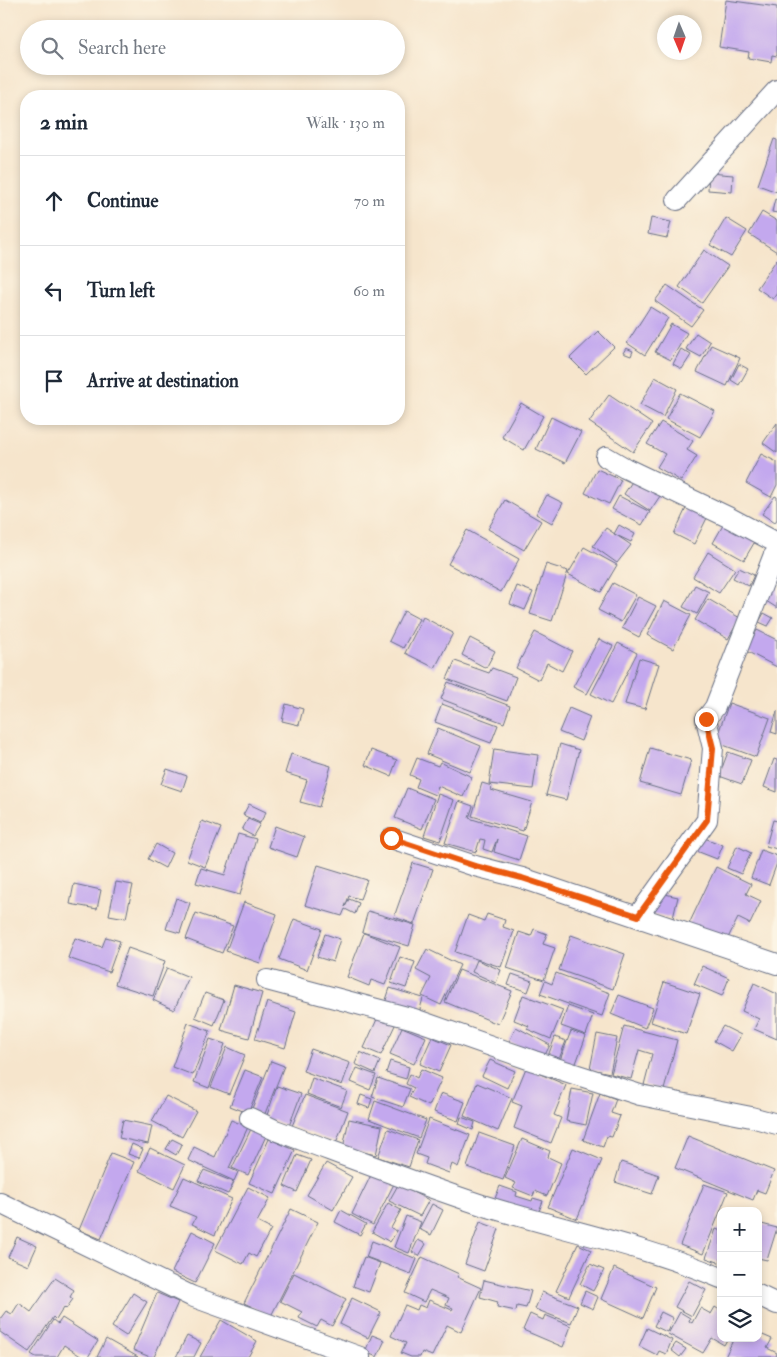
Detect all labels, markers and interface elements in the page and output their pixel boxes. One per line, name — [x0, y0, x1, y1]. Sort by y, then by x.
north arrow — [657, 15, 702, 60]
search box — [20, 20, 405, 75]
icon: search — [38, 34, 66, 62]
text: Search here — [78, 36, 166, 60]
text: 2 min — [40, 109, 88, 136]
text: Walk · 130 m — [306, 113, 385, 133]
icon: ahead — [40, 187, 68, 215]
text: Continue — [87, 189, 158, 213]
text: 70 m — [354, 191, 385, 211]
icon: left — [40, 277, 68, 305]
text: Turn left — [87, 279, 155, 303]
text: 60 m — [353, 281, 385, 301]
icon: arrive — [40, 367, 68, 395]
text: Arrive at destination — [87, 369, 239, 393]
route end — [695, 708, 718, 731]
route start — [380, 827, 403, 850]
map controls — [717, 1207, 762, 1342]
button: + — [717, 1207, 762, 1252]
button: − — [717, 1252, 762, 1297]
button: layers — [717, 1297, 762, 1342]

